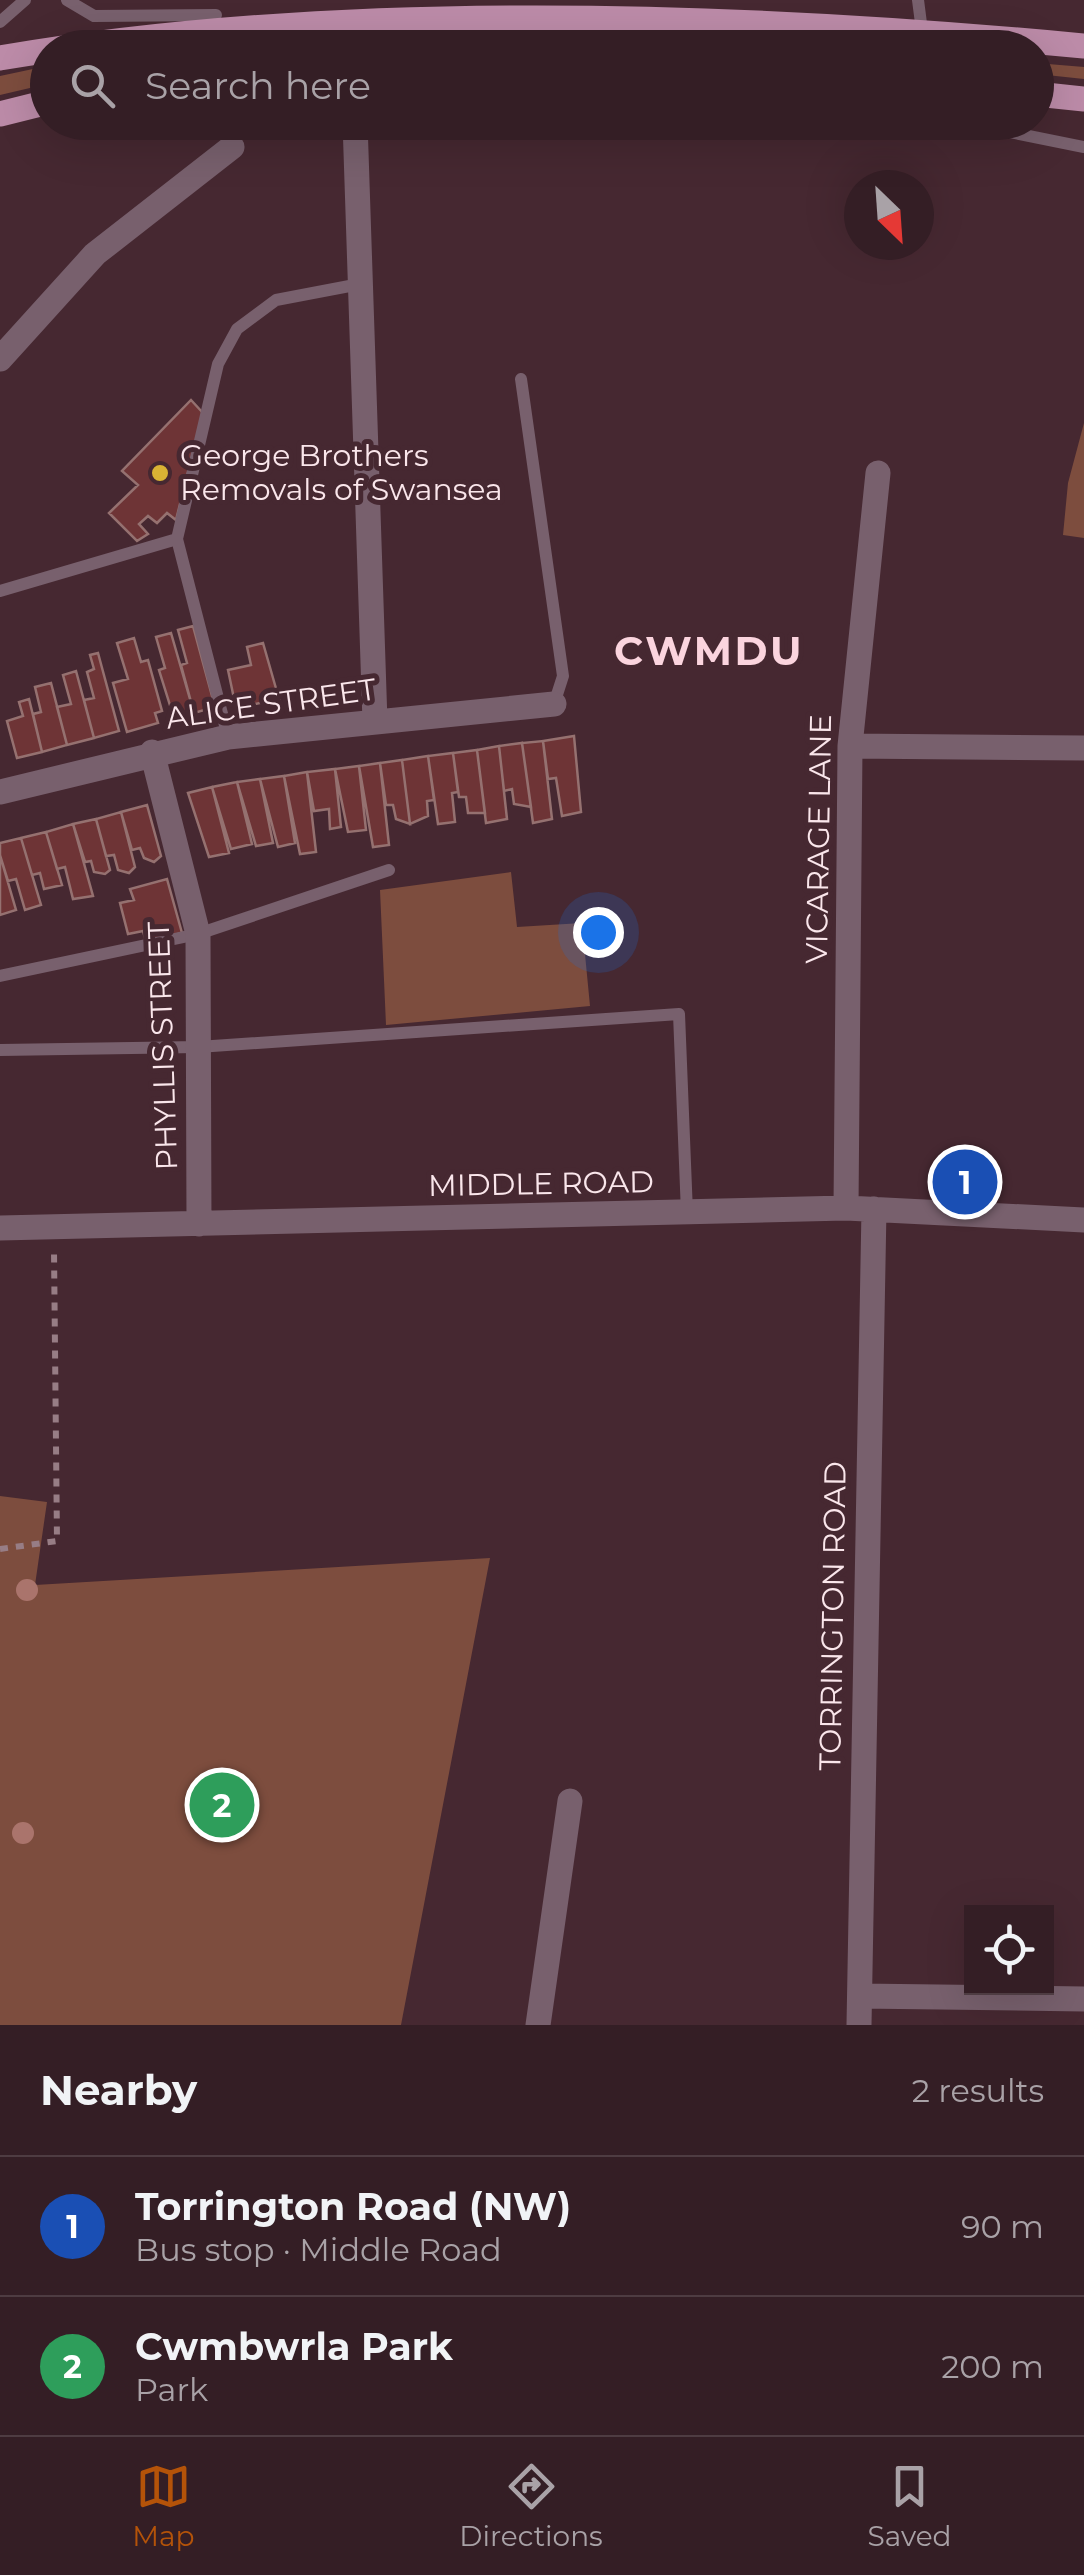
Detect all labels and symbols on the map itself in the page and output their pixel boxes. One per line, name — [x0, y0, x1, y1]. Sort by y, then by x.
north arrow — [844, 170, 934, 260]
place label: George Brothers Removals of Swansea — [180, 437, 503, 508]
marker: George Brothers Removals of Swansea — [149, 462, 171, 484]
district label: CWMDU — [614, 626, 804, 675]
street label: ALICE STREET — [163, 670, 379, 737]
street label: VICARAGE LANE — [798, 714, 839, 964]
your location — [573, 907, 624, 958]
street label: PHYLLIS STREET — [140, 920, 185, 1171]
pin: 1 — [932, 1144, 998, 1220]
street label: MIDDLE ROAD — [428, 1163, 654, 1204]
street label: TORRINGTON ROAD — [811, 1461, 854, 1771]
pin: 2 — [190, 1768, 254, 1842]

